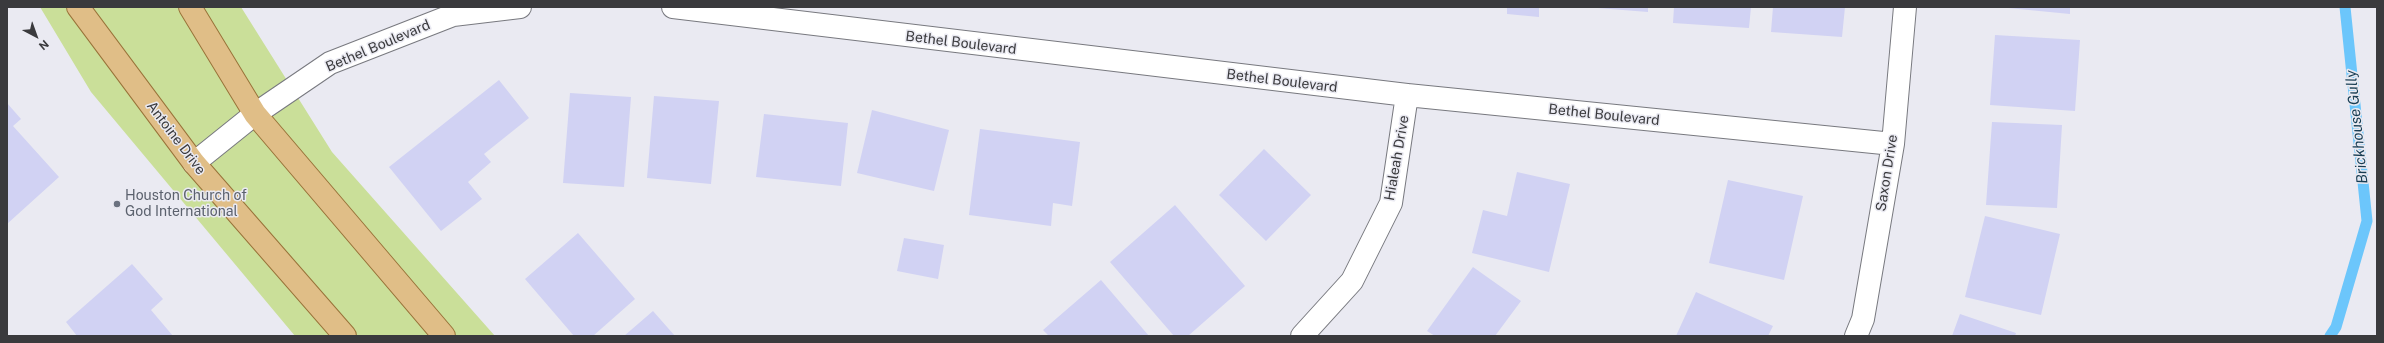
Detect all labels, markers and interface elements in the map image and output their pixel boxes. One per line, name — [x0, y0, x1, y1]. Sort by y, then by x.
north arrow — [16, 16, 56, 56]
street label: Bethel Boulevard — [323, 16, 433, 76]
street label: Bethel Boulevard — [905, 28, 1017, 58]
text: N — [37, 38, 51, 52]
street label: Bethel Boulevard — [1226, 66, 1338, 96]
water label: Brickhouse Gully — [2342, 69, 2372, 185]
street label: Antoine Drive — [143, 98, 209, 178]
street label: Bethel Boulevard — [1548, 101, 1660, 129]
street label: Hialeah Drive — [1381, 114, 1413, 202]
street label: Saxon Drive — [1873, 133, 1901, 213]
place label: Houston Church of God International — [125, 188, 247, 220]
marker: Houston Church of God International — [112, 199, 122, 209]

